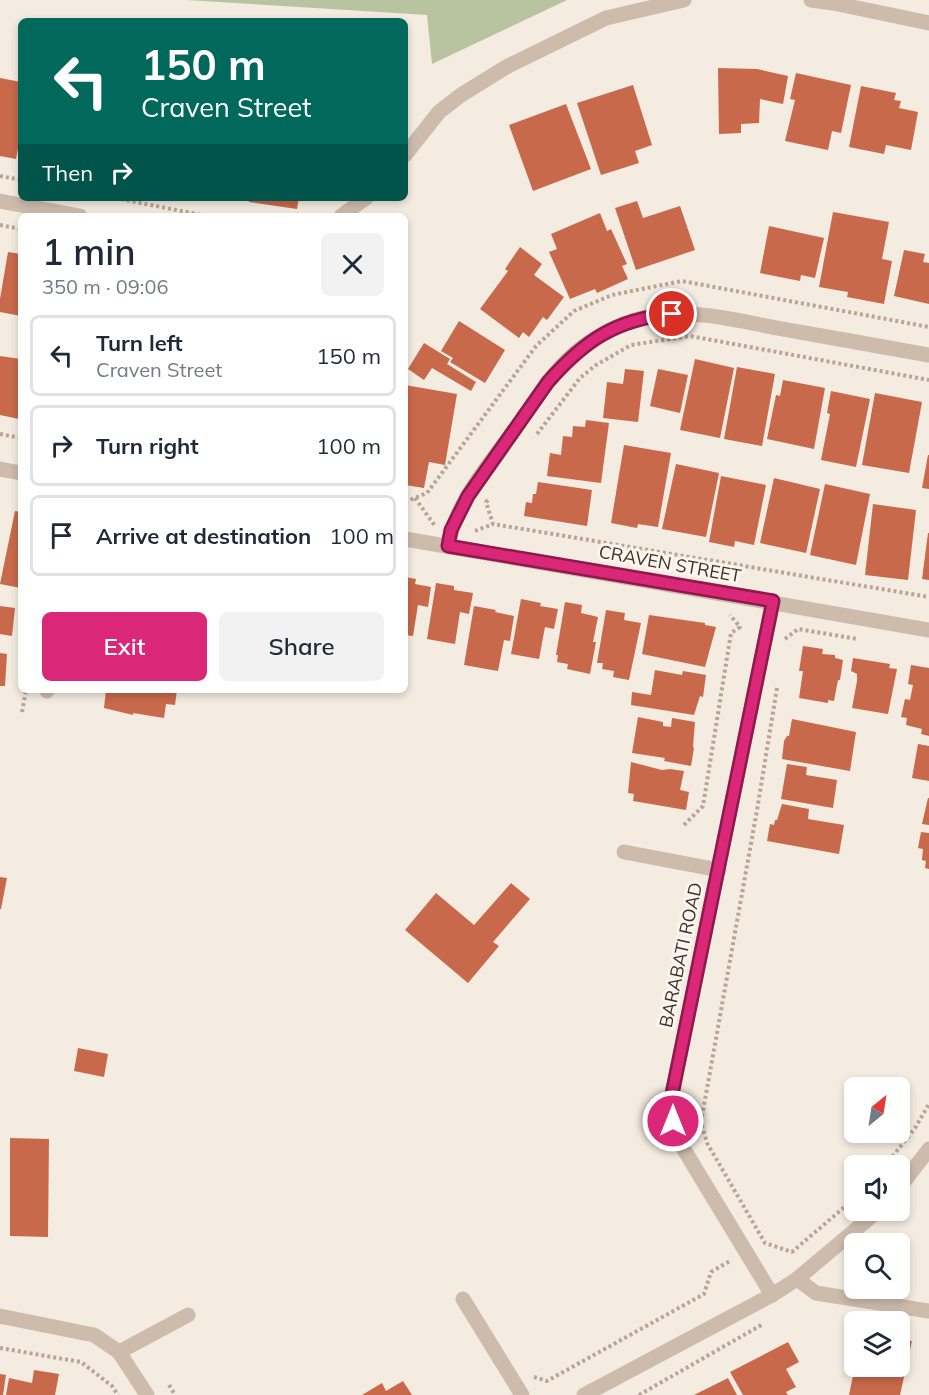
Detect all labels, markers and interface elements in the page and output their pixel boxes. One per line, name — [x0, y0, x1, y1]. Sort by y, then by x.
text: 150 m — [141, 38, 266, 91]
icon: left — [42, 42, 120, 120]
text: Craven Street — [141, 90, 312, 124]
icon: right — [105, 156, 138, 189]
text: Then — [42, 159, 93, 187]
text: 1 min — [42, 229, 136, 274]
button: close — [321, 233, 384, 296]
text: 350 m · 09:06 — [42, 274, 168, 299]
pin — [646, 288, 697, 339]
icon: arrive — [655, 297, 688, 330]
text: Turn left — [96, 329, 183, 357]
icon: left — [45, 339, 78, 372]
text: 150 m — [316, 342, 381, 370]
text: Craven Street — [96, 357, 222, 382]
icon: right — [45, 429, 78, 462]
text: Turn right — [96, 432, 199, 460]
text: 100 m — [316, 432, 381, 460]
icon: arrive — [45, 519, 78, 552]
text: Arrive at destination — [96, 522, 311, 550]
text: 100 m — [329, 522, 394, 550]
street label: CRAVEN STREET — [597, 540, 743, 587]
button: Exit — [42, 612, 207, 681]
button: Share — [219, 612, 384, 681]
street label: BARABATI ROAD — [654, 880, 707, 1030]
north arrow — [844, 1077, 910, 1143]
map controls — [844, 1077, 910, 1377]
position arrow — [641, 1089, 705, 1153]
button: sound — [844, 1155, 910, 1221]
button: search — [844, 1233, 910, 1299]
button: layers — [844, 1311, 910, 1377]

